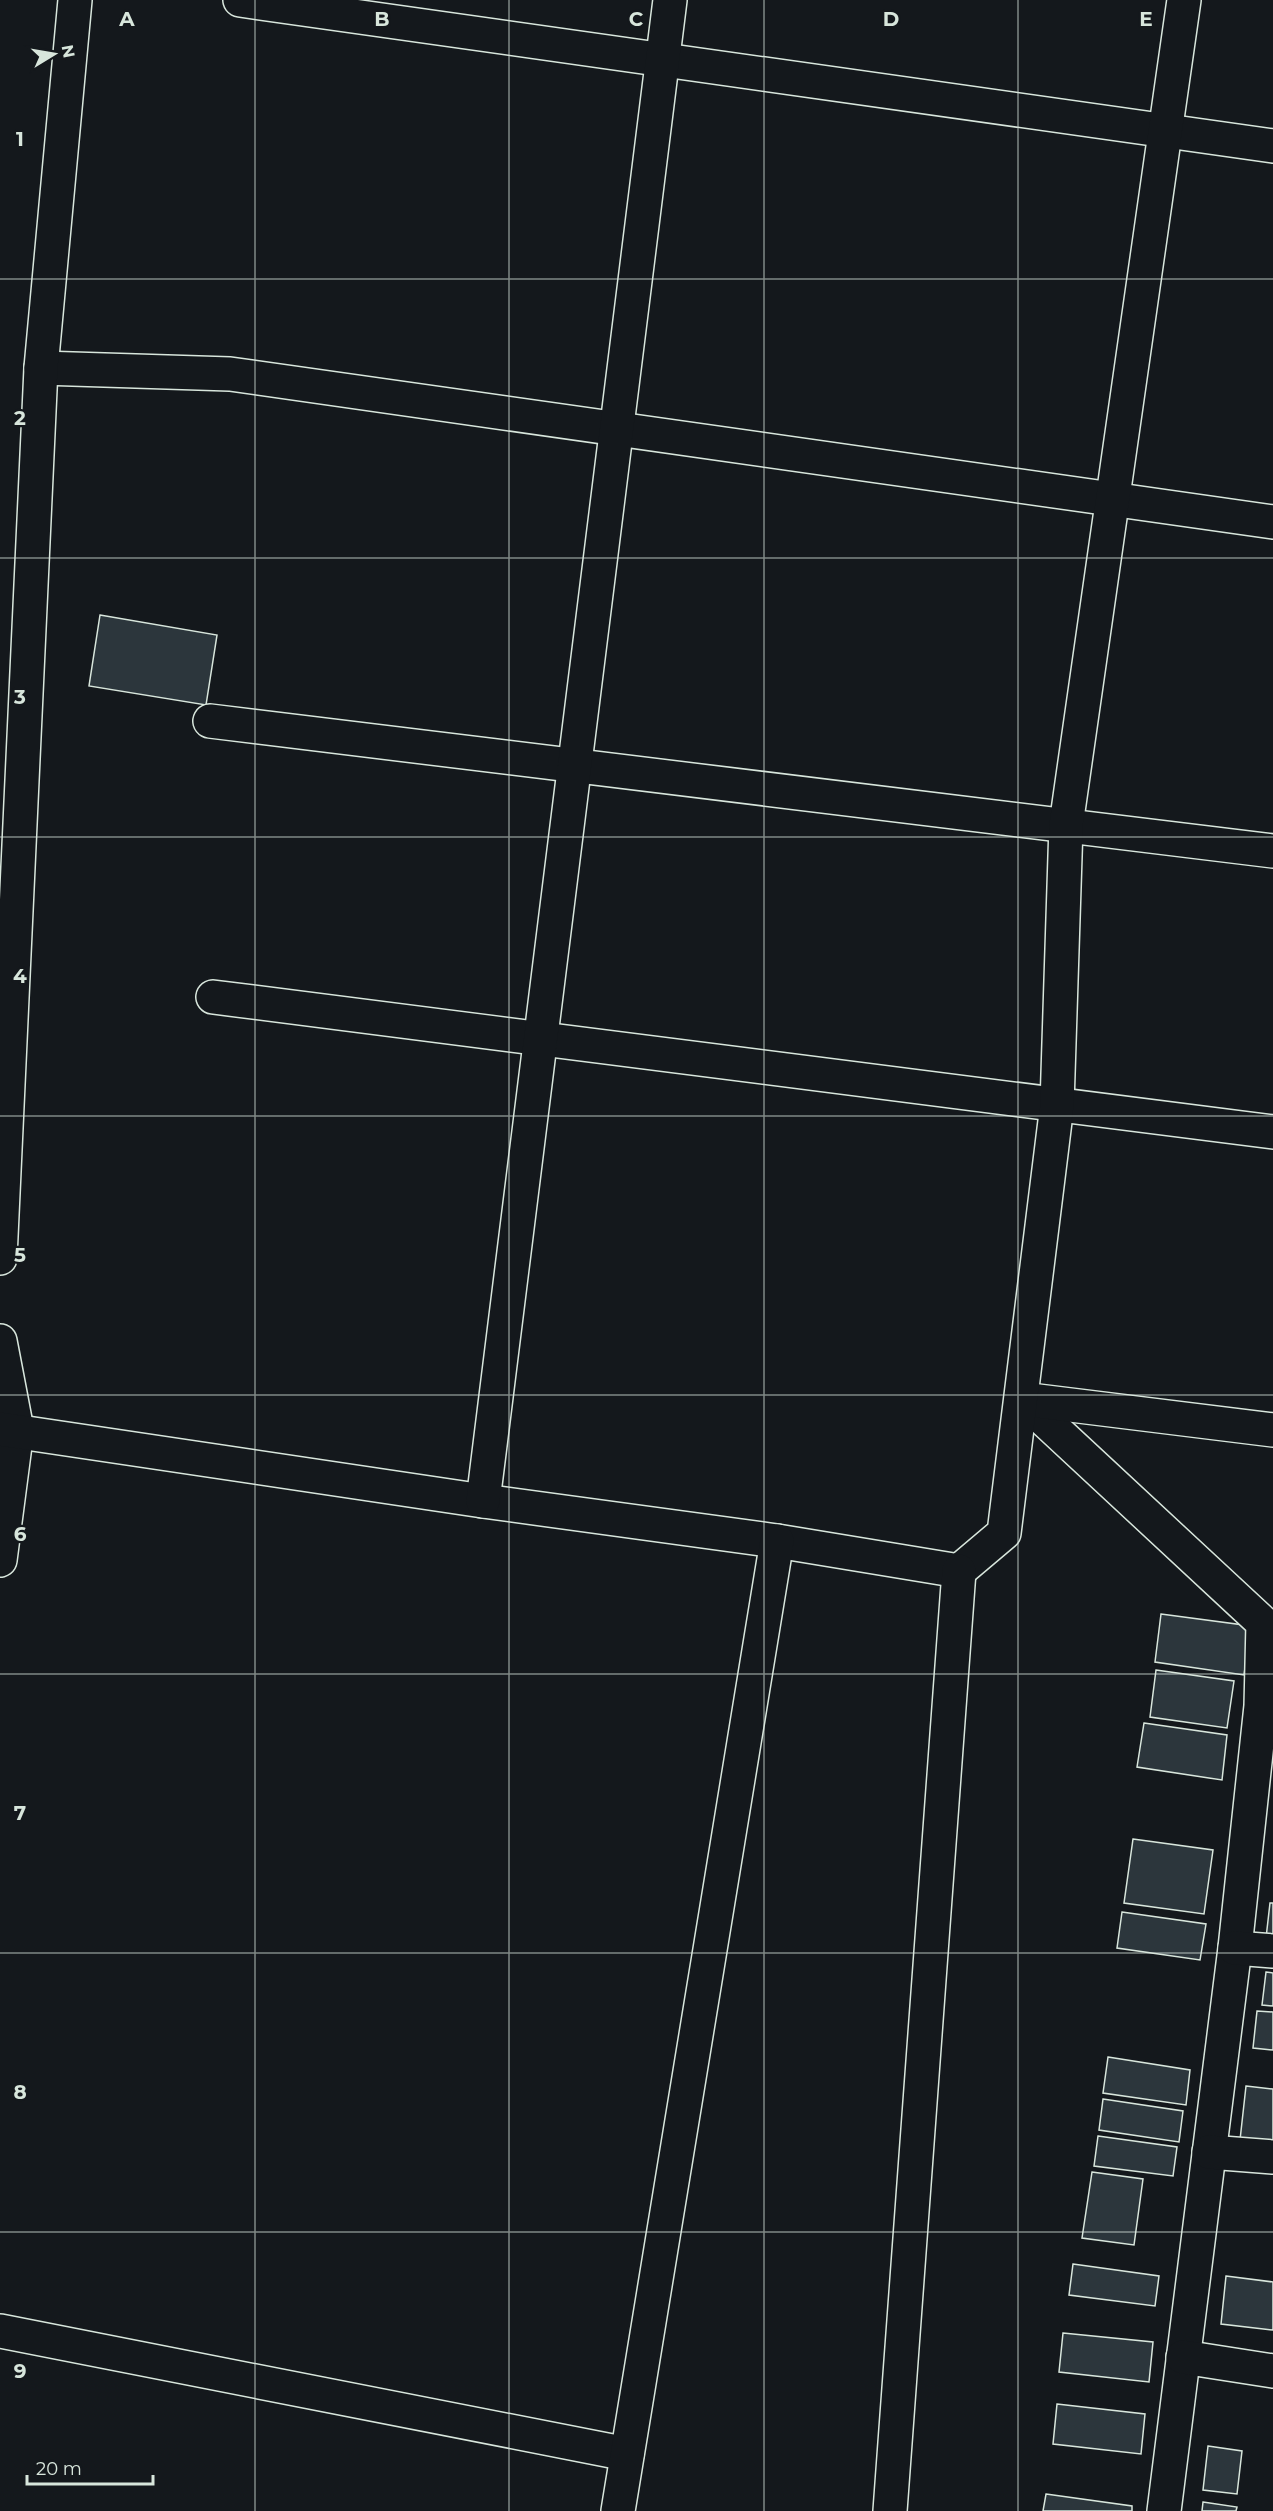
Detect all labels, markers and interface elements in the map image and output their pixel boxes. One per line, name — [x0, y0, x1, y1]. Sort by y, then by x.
text: A — [118, 7, 135, 31]
text: B — [374, 7, 390, 31]
text: C — [629, 7, 644, 31]
text: D — [883, 7, 899, 31]
text: E — [1139, 7, 1153, 31]
north arrow — [24, 24, 84, 84]
text: N — [58, 43, 79, 59]
text: 1 — [16, 127, 24, 151]
text: 2 — [14, 406, 26, 430]
text: 3 — [13, 685, 26, 709]
text: 4 — [13, 964, 27, 988]
text: 5 — [14, 1243, 26, 1267]
text: 6 — [14, 1522, 27, 1546]
text: 7 — [14, 1801, 26, 1825]
text: 8 — [13, 2080, 27, 2104]
text: 9 — [14, 2359, 26, 2383]
scale bar — [27, 2448, 153, 2486]
text: 20 m — [36, 2458, 82, 2480]

